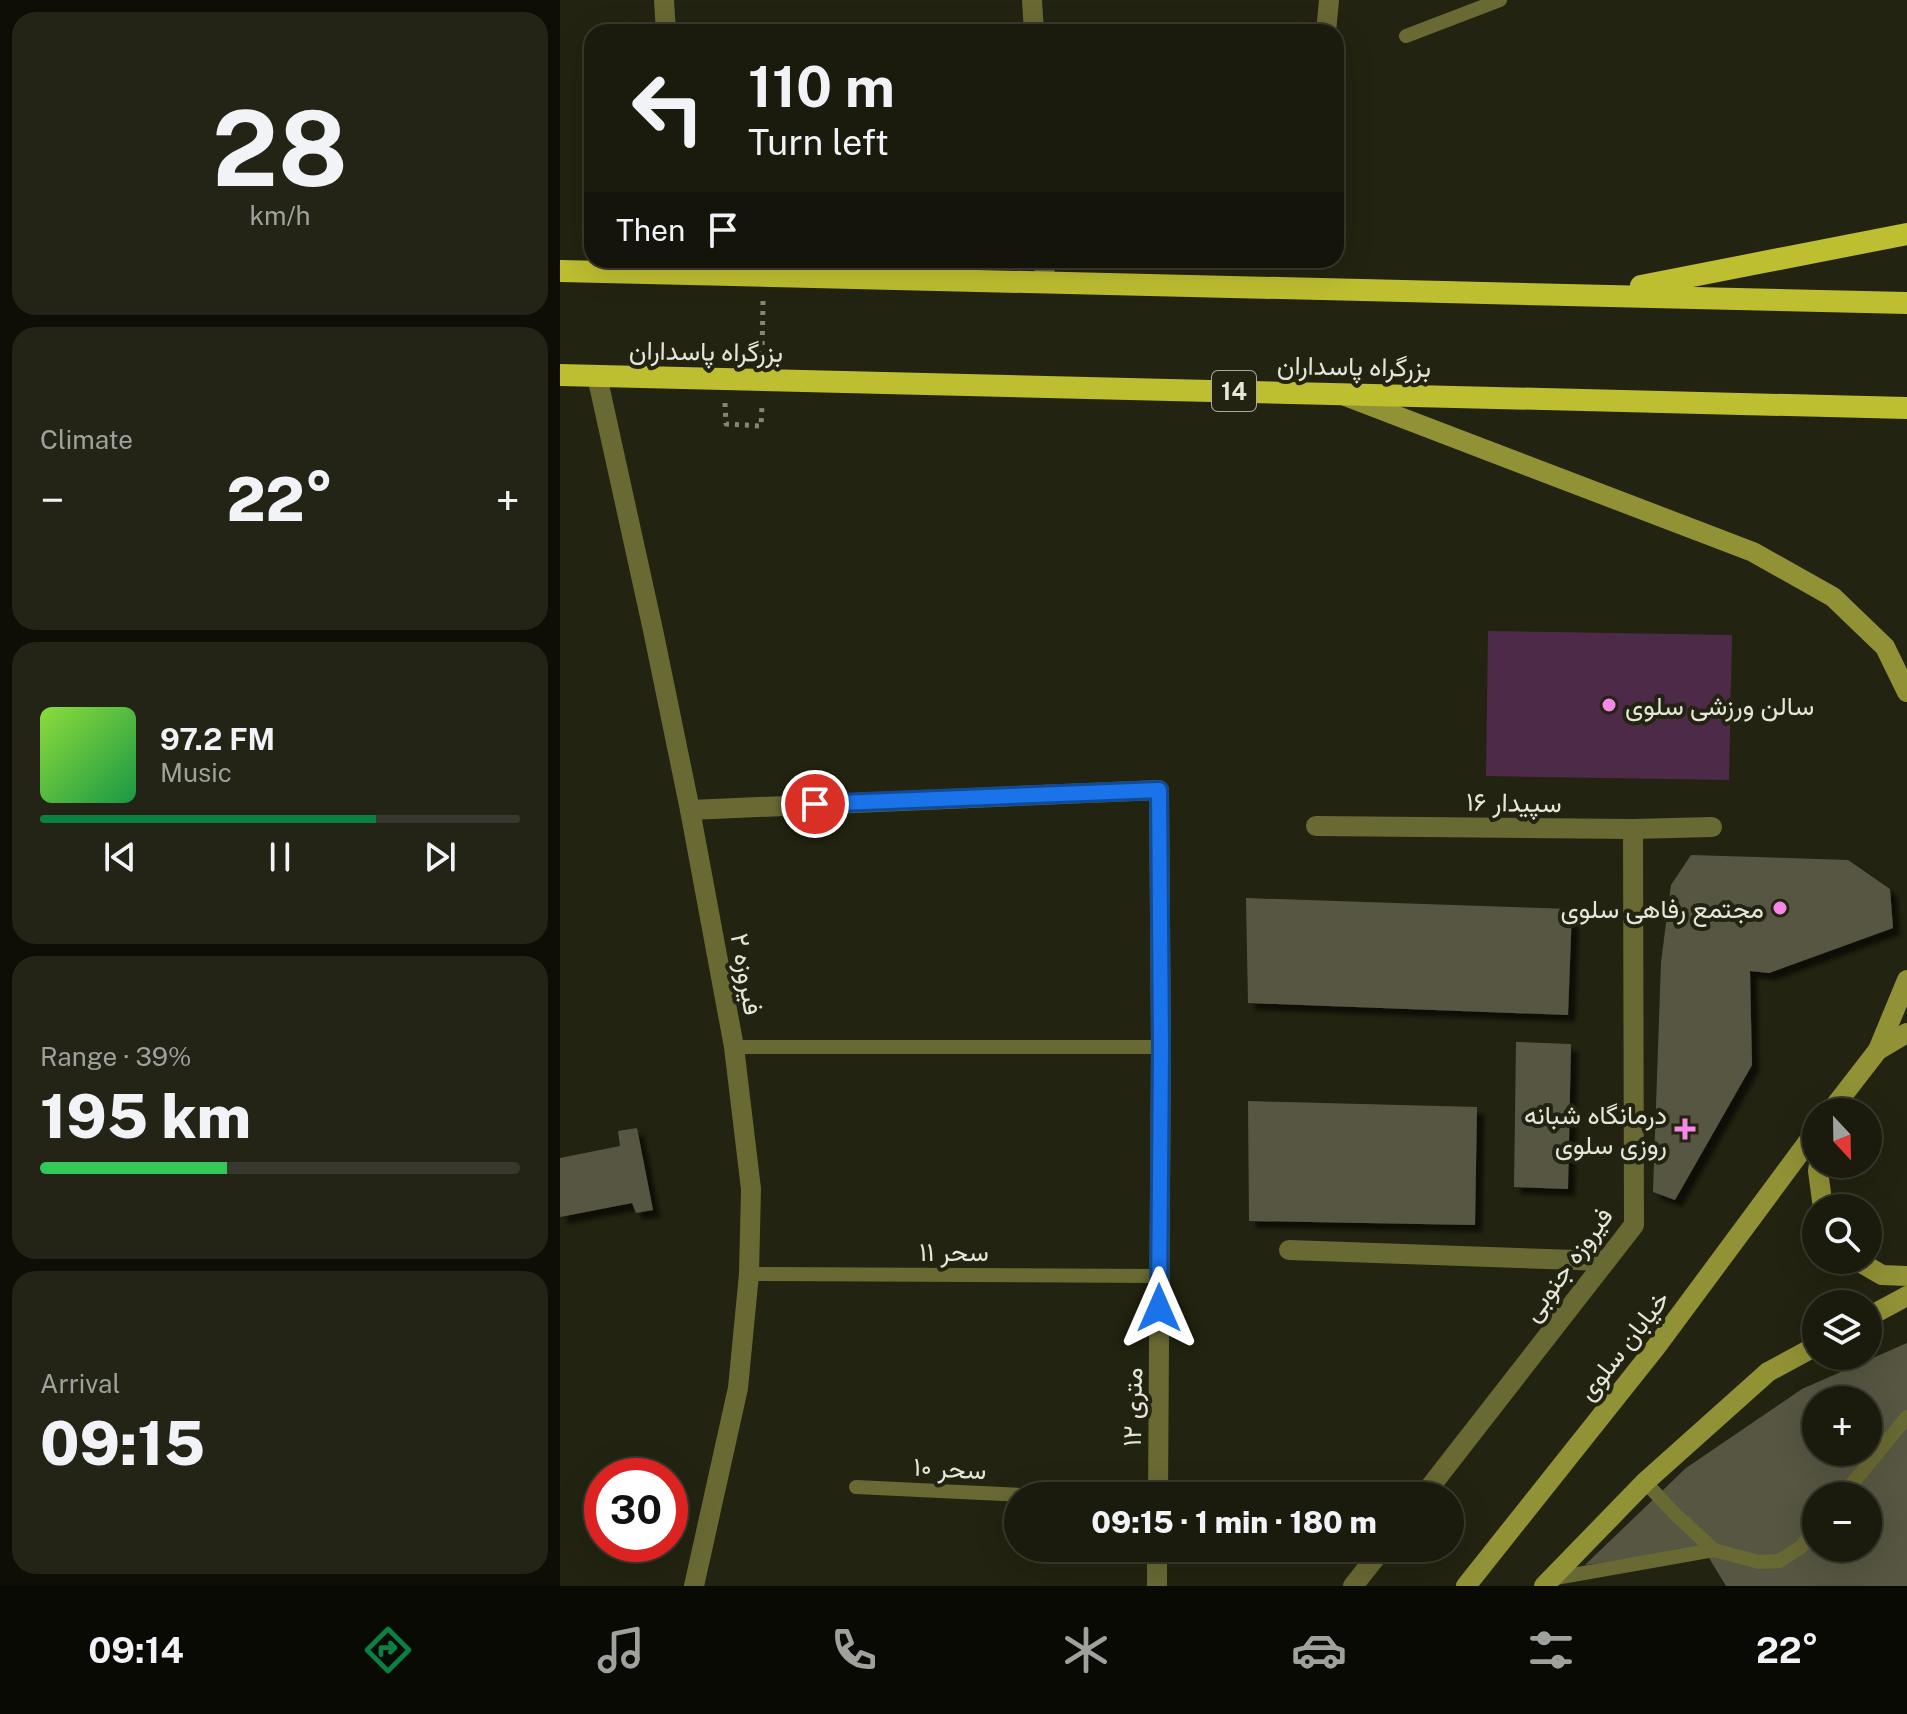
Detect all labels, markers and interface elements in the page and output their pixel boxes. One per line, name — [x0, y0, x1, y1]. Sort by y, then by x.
text: 110 m — [748, 54, 895, 120]
icon: left — [616, 56, 720, 160]
text: 28 — [212, 87, 348, 209]
text: Turn left — [748, 121, 889, 163]
text: km/h — [249, 200, 311, 231]
icon: arrive — [701, 208, 745, 252]
text: Then — [616, 212, 685, 248]
street label: بزرگراه پاسداران — [629, 334, 783, 371]
street label: بزرگراه پاسداران — [1277, 349, 1431, 386]
road number: 14 — [1212, 371, 1256, 411]
text: Climate — [40, 424, 133, 455]
text: 22° — [226, 464, 334, 535]
text: − — [40, 474, 64, 526]
text: + — [496, 474, 520, 526]
place label: سالن ورزشی سلوی — [1625, 690, 1814, 722]
marker: سالن ورزشی سلوی — [1600, 696, 1618, 714]
text: 97.2 FM — [160, 721, 275, 757]
text: Music — [160, 757, 232, 788]
pin — [781, 770, 849, 838]
icon: arrive — [793, 782, 837, 826]
street label: سپیدار ۱۶ — [1466, 786, 1562, 821]
icon: previous — [98, 835, 142, 879]
icon: pause — [258, 835, 302, 879]
icon: next — [418, 835, 462, 879]
place label: مجتمع رفاهی سلوی — [1561, 893, 1764, 927]
marker: مجتمع رفاهی سلوی — [1771, 899, 1789, 917]
street label: فیروزه ٢ — [724, 931, 769, 1017]
text: Range · 39% — [40, 1041, 191, 1072]
text: 195 km — [40, 1081, 251, 1152]
north arrow — [1802, 1098, 1882, 1178]
map controls — [1802, 1098, 1882, 1562]
place label: درمانگاه شبانه روزی سلوی — [1524, 1099, 1667, 1161]
marker: درمانگاه شبانه روزی سلوی — [1674, 1118, 1696, 1140]
button: search — [1802, 1194, 1882, 1274]
street label: فیروزه جنوبی — [1515, 1201, 1620, 1328]
street label: سحر ۱۱ — [919, 1236, 989, 1268]
position arrow — [1117, 1266, 1201, 1350]
street label: خیابان سلوی — [1571, 1284, 1676, 1407]
button: layers — [1802, 1290, 1882, 1370]
street label: ۱۲ متری — [1116, 1367, 1149, 1447]
text: Arrival — [40, 1368, 120, 1399]
button: + — [1802, 1386, 1882, 1466]
text: 09:15 — [40, 1408, 205, 1479]
street label: سحر ۱۰ — [913, 1451, 987, 1486]
speed limit sign: 30 — [584, 1458, 688, 1562]
button: − — [1802, 1482, 1882, 1562]
text: 09:15 · 1 min · 180 m — [1091, 1504, 1377, 1540]
icon: directions — [360, 1622, 416, 1678]
icon: music — [593, 1622, 649, 1678]
icon: phone — [826, 1622, 882, 1678]
icon: climate — [1058, 1622, 1114, 1678]
icon: car — [1291, 1622, 1347, 1678]
icon: filters — [1523, 1622, 1579, 1678]
text: 09:14 — [88, 1629, 184, 1671]
text: 22° — [1756, 1629, 1819, 1671]

